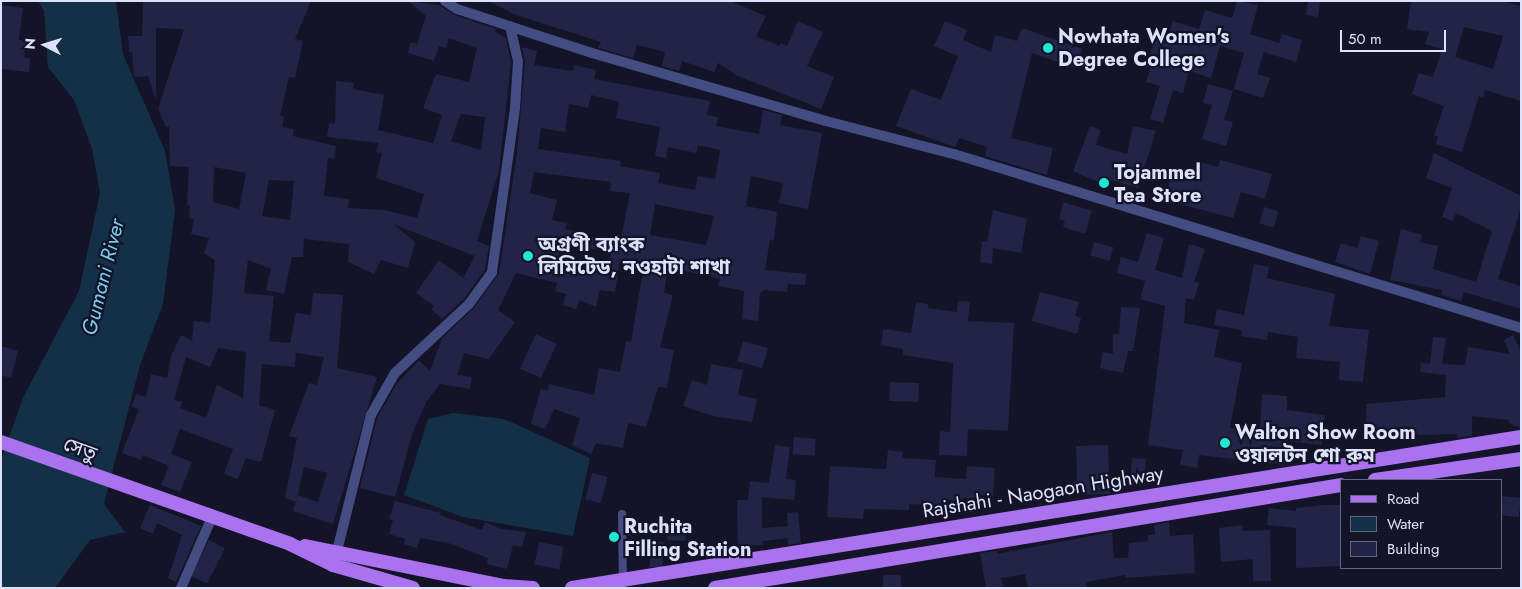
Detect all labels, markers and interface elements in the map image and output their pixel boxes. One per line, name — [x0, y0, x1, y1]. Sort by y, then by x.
north arrow — [20, 20, 70, 70]
scale bar — [1342, 20, 1448, 52]
place label: Nowhata Women's Degree College — [1058, 24, 1229, 71]
text: 50 m — [1348, 28, 1382, 50]
text: N — [20, 37, 41, 50]
marker: Nowhata Women's Degree College — [1042, 42, 1054, 54]
place label: Tojammel Tea Store — [1114, 160, 1201, 207]
marker: Tojammel Tea Store — [1098, 177, 1110, 189]
water label: Gumani River — [76, 216, 130, 338]
place label: অগ্রণী ব্যাংক লিমিটেড, নওহাটা শাখা — [538, 233, 730, 280]
marker: অগ্রণী ব্যাংক লিমিটেড, নওহাটা শাখা — [522, 250, 534, 262]
place label: Walton Show Room ওয়ালটন শো রুম — [1235, 420, 1416, 467]
street label: সেতু — [60, 432, 100, 466]
marker: Walton Show Room ওয়ালটন শো রুম — [1219, 437, 1231, 449]
street label: Rajshahi - Naogaon Highway — [921, 461, 1165, 523]
legend — [1340, 479, 1502, 569]
text: Road — [1387, 488, 1419, 510]
text: Water — [1387, 513, 1424, 535]
place label: Ruchita Filling Station — [624, 514, 751, 561]
marker: Ruchita Filling Station — [608, 531, 620, 543]
text: Building — [1387, 538, 1439, 560]

